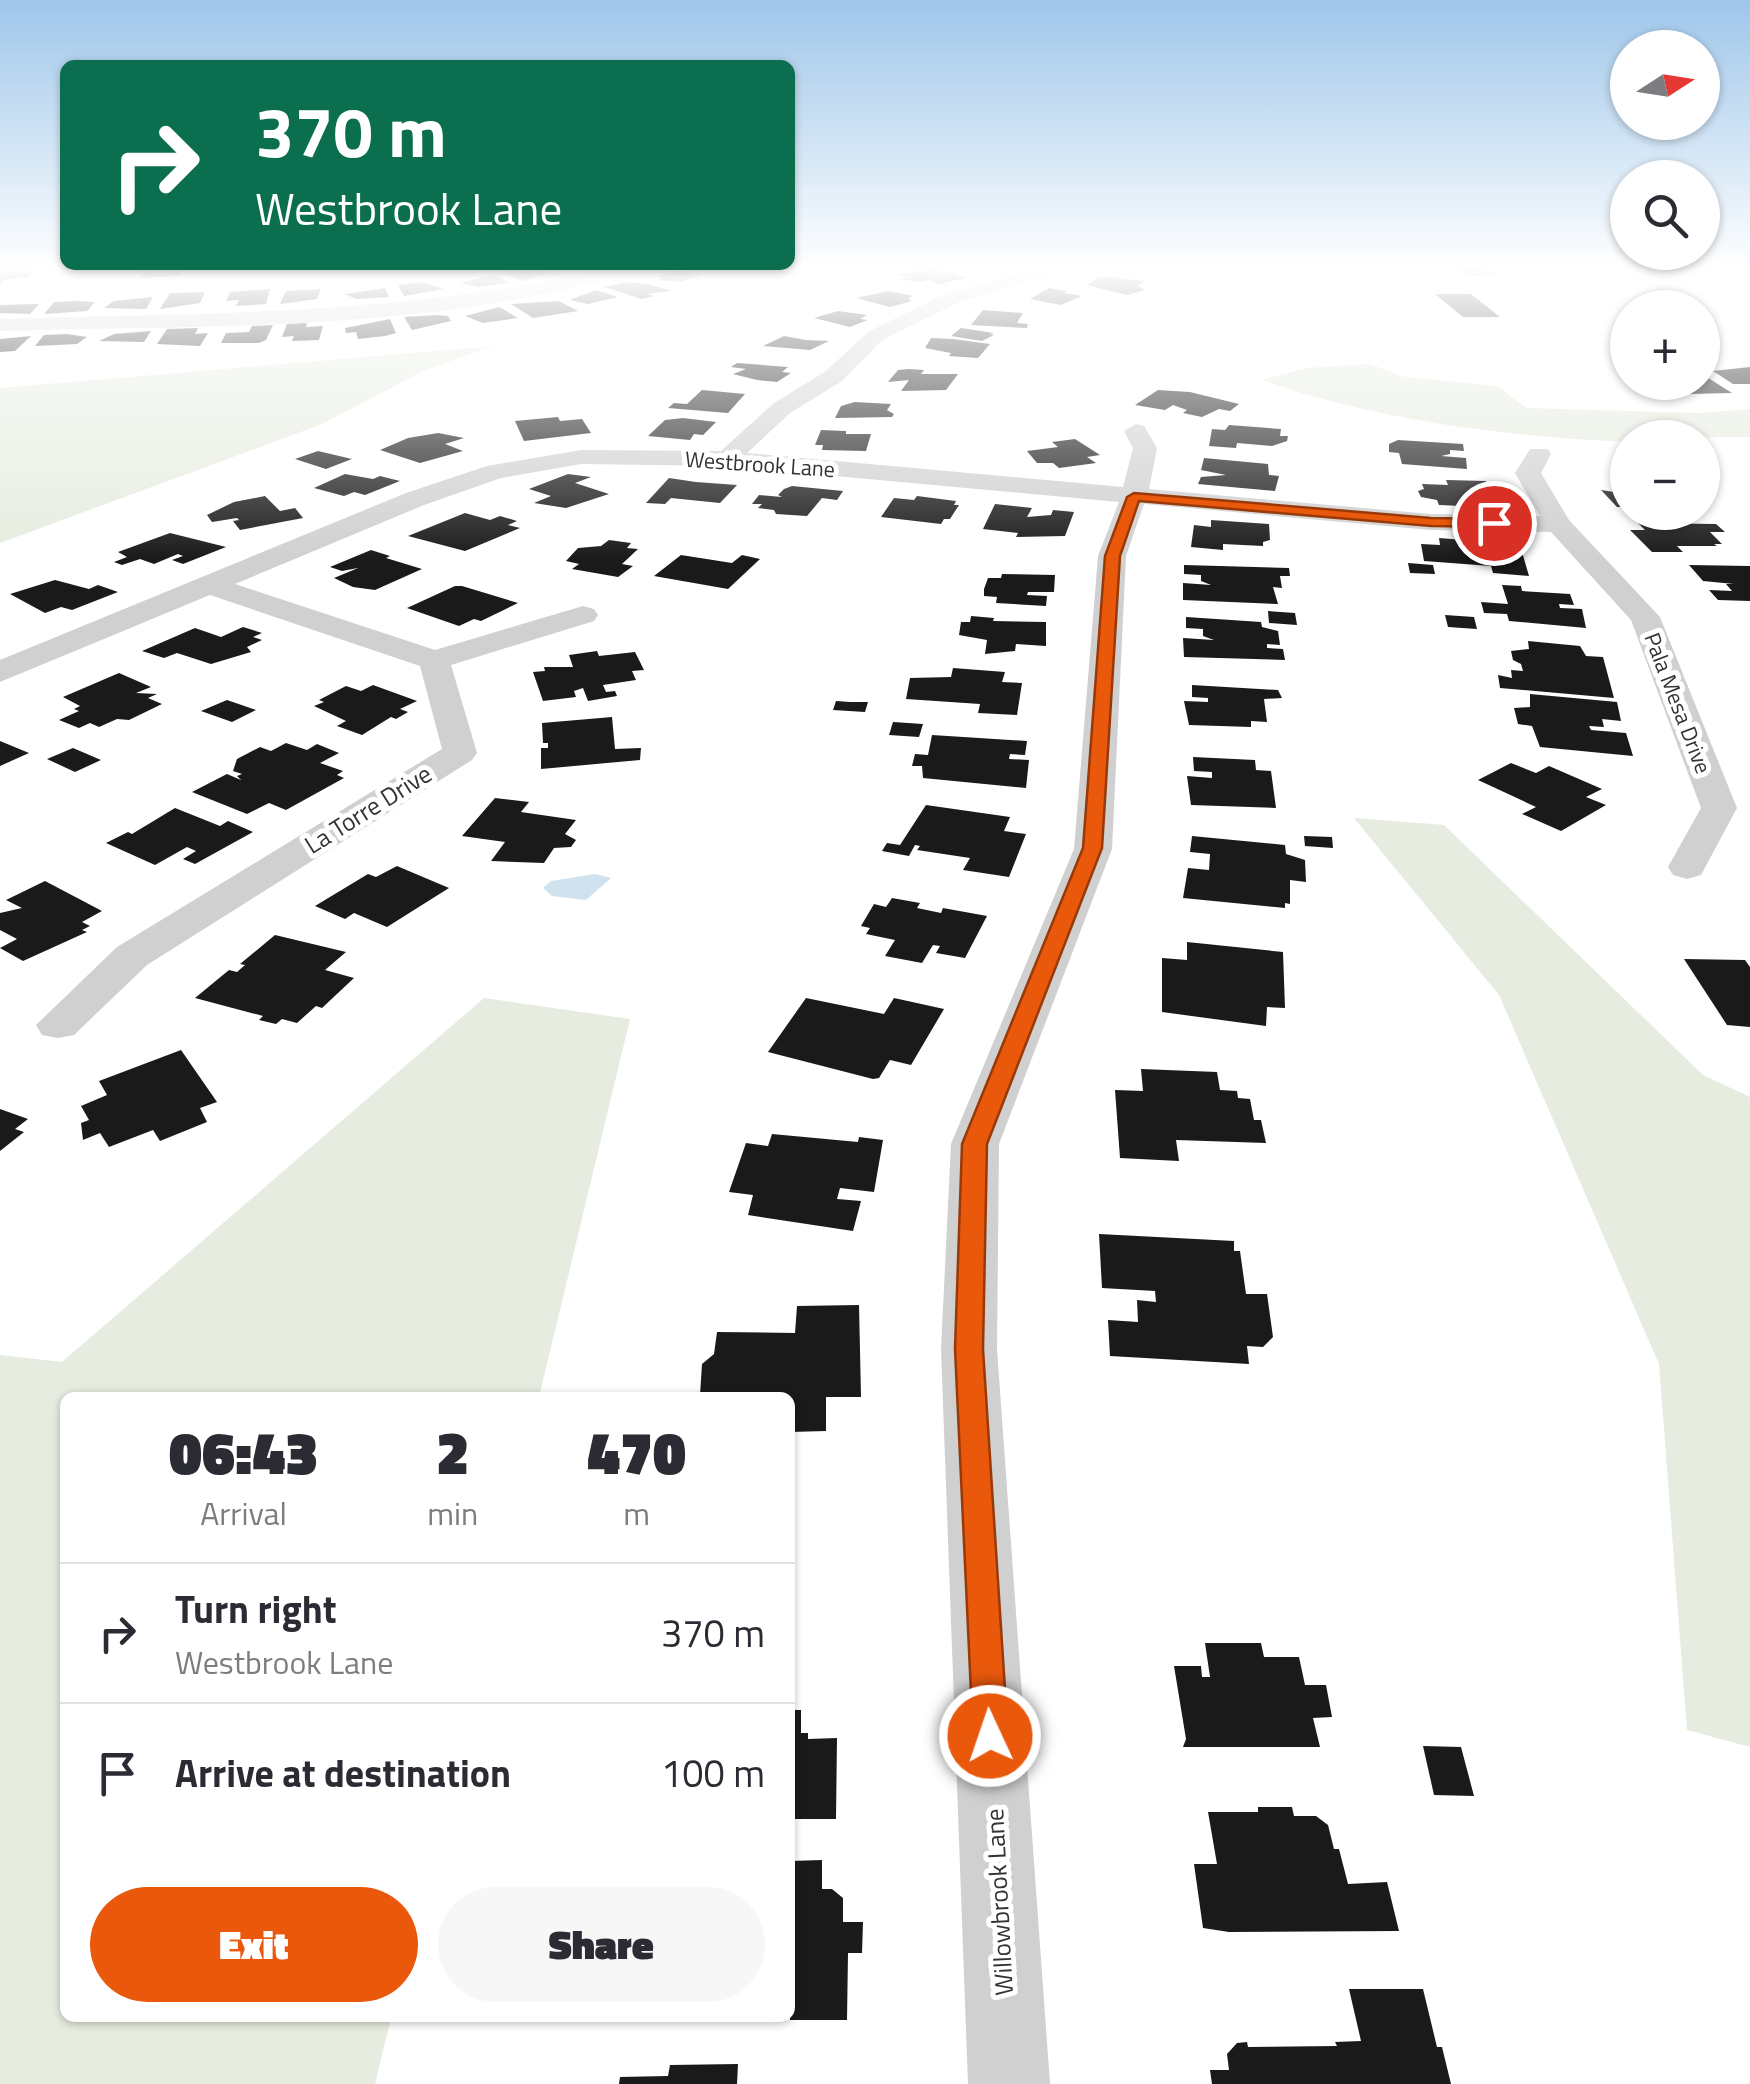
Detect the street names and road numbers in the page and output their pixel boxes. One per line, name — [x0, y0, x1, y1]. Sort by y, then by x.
street label: Westbrook Lane — [684, 442, 836, 486]
street label: Pala Mesa Drive — [1636, 628, 1720, 778]
street label: La Torre Drive — [297, 755, 439, 863]
street label: Willowbrook Lane — [975, 1807, 1023, 1997]

